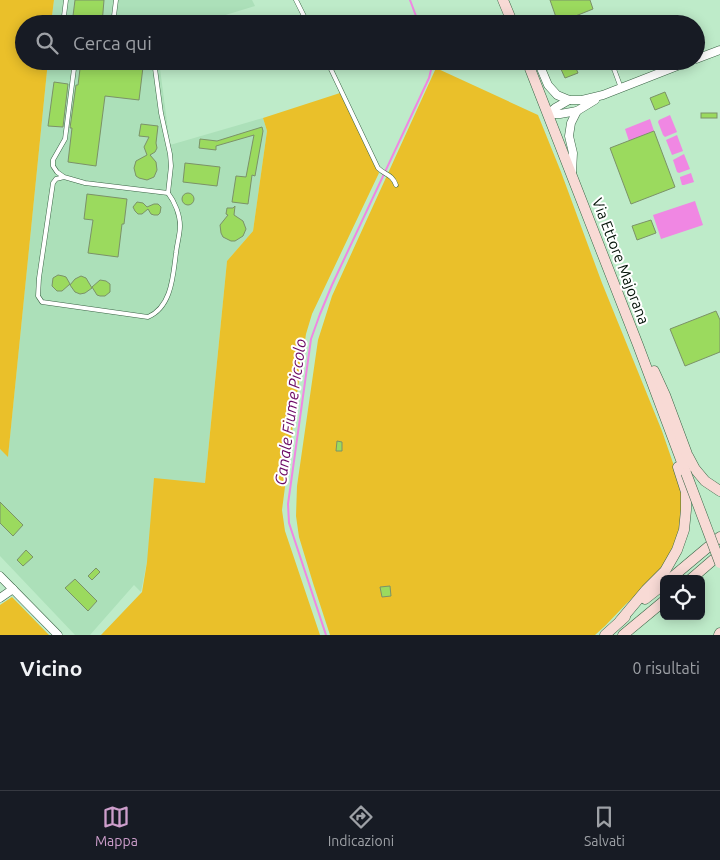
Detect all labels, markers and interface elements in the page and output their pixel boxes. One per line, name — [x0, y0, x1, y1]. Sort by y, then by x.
search box — [15, 15, 705, 70]
icon: search — [33, 29, 61, 57]
text: Cerca qui — [73, 32, 152, 54]
street label: Via Ettore Majorana — [589, 195, 653, 327]
water label: Canale Fiume Piccolo — [271, 337, 309, 486]
map controls — [660, 575, 705, 620]
button: locate — [660, 575, 705, 620]
text: Vicino — [20, 656, 82, 680]
text: 0 risultati — [632, 659, 700, 677]
tab: Mappa — [95, 803, 138, 849]
tab: Indicazioni — [328, 803, 394, 849]
tab: Salvati — [584, 803, 625, 849]

